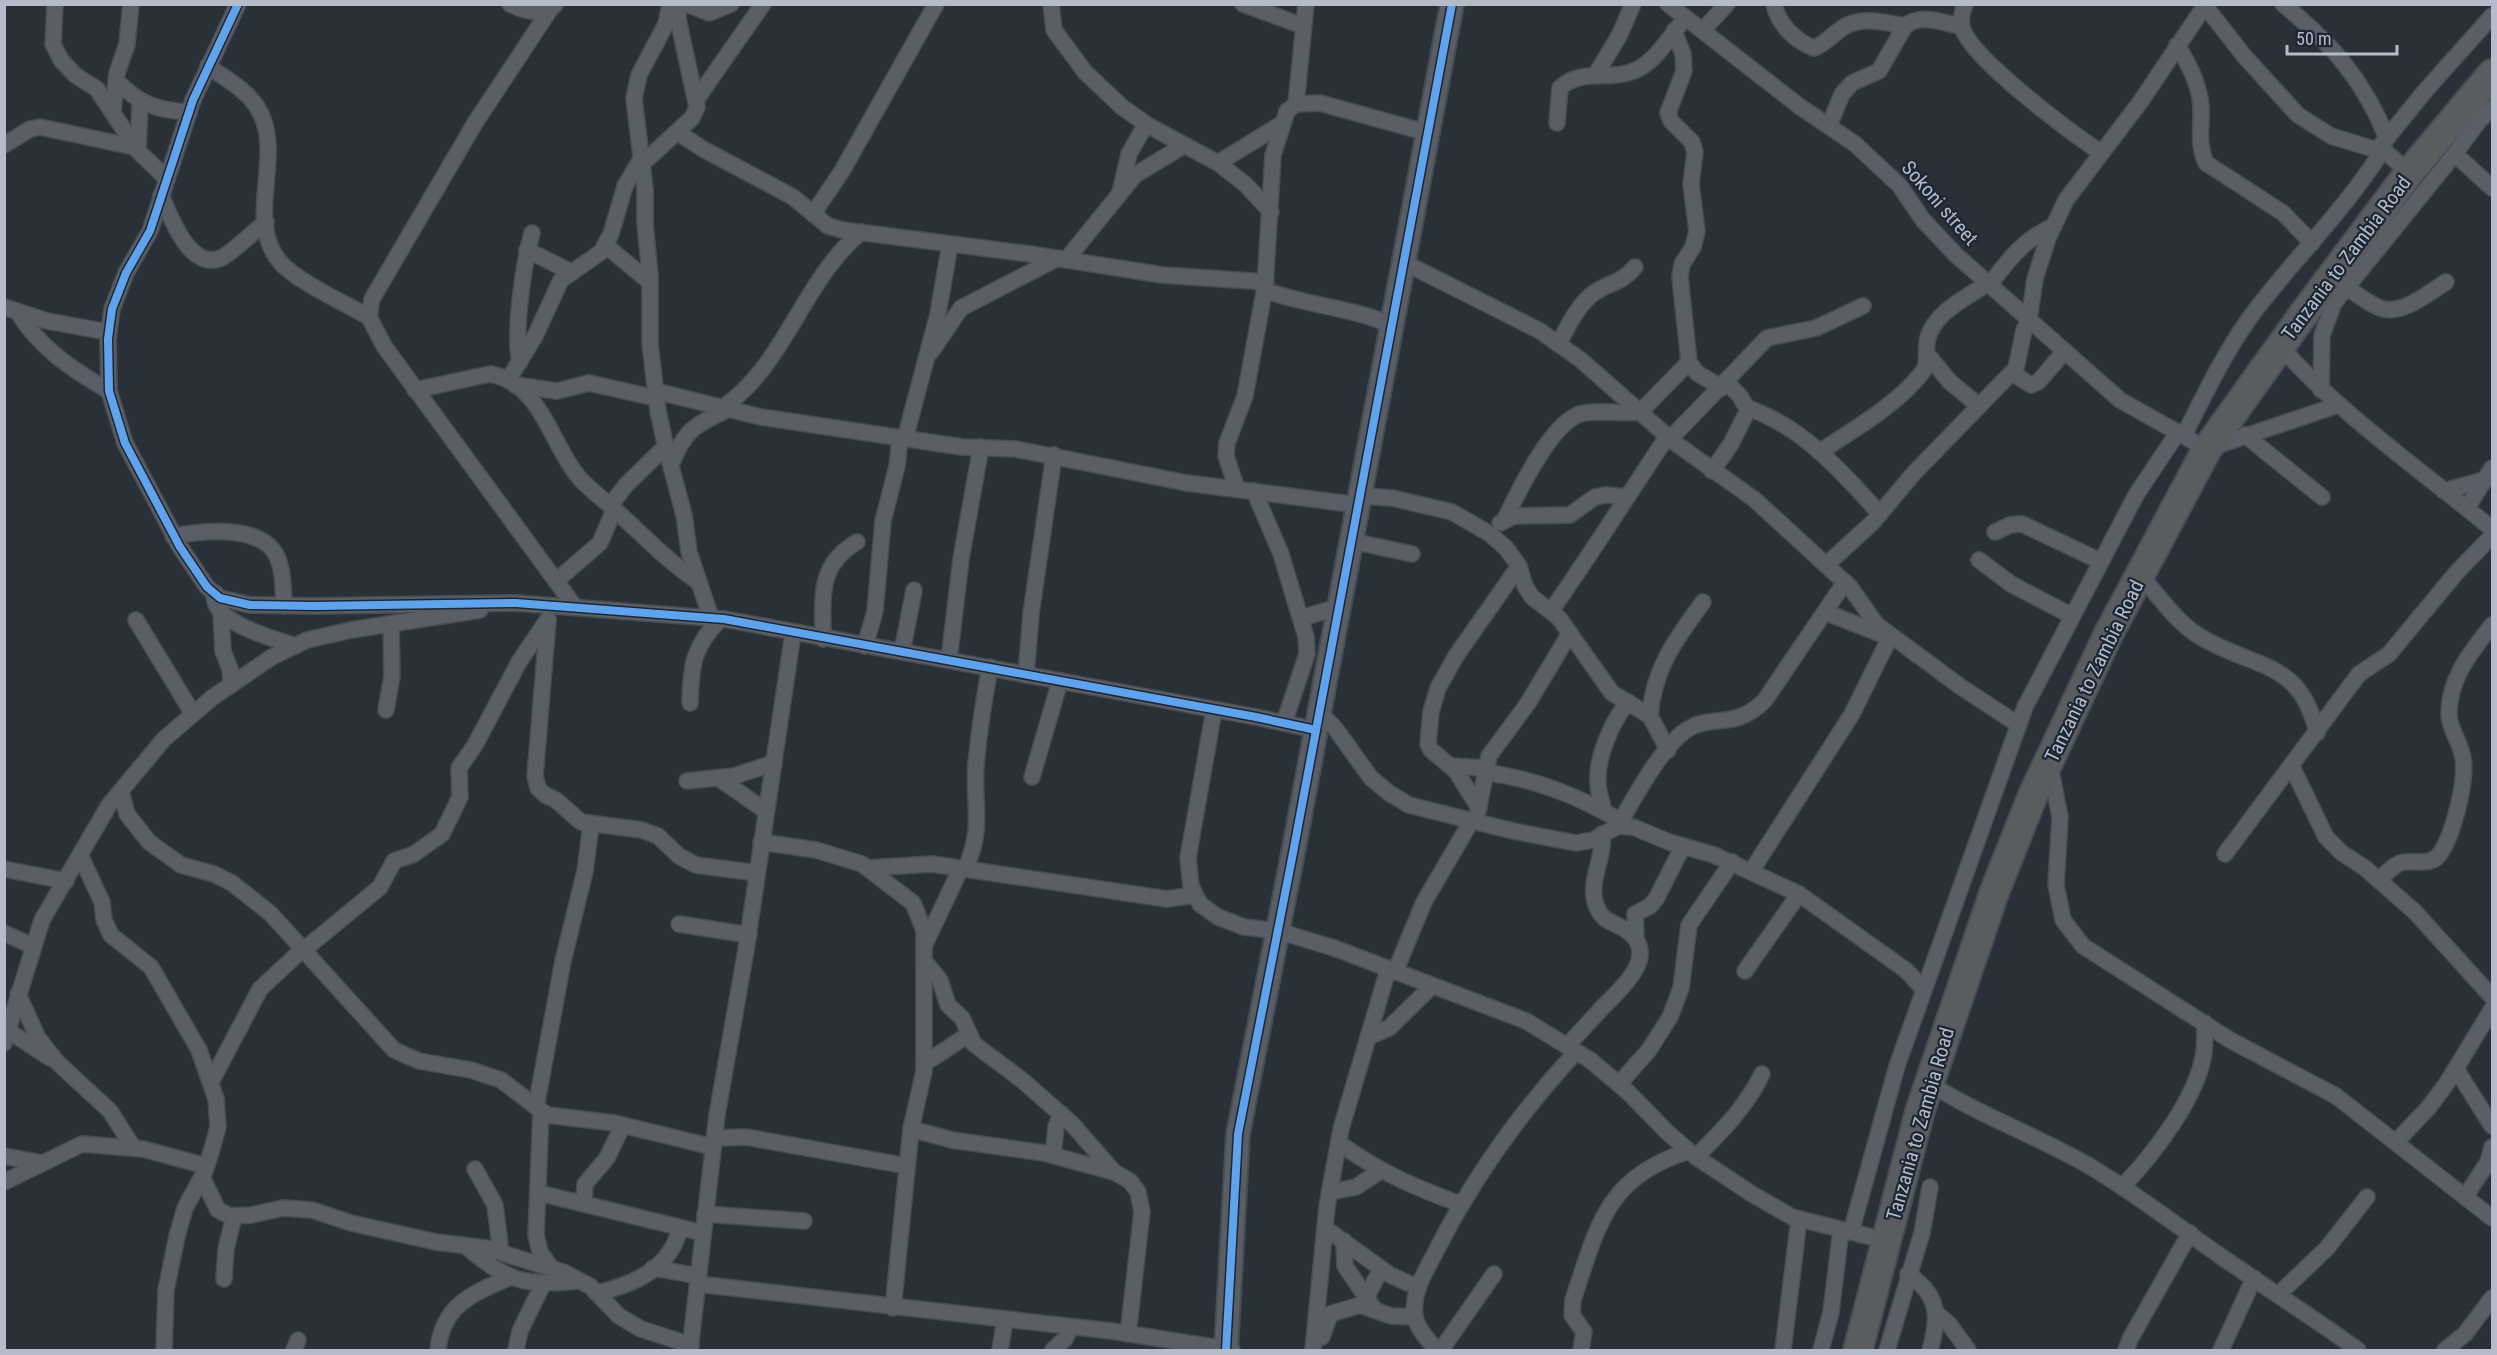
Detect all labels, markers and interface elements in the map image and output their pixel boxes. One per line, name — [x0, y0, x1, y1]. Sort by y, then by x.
scale bar — [2287, 18, 2396, 56]
text: 50 m — [2296, 28, 2331, 49]
street label: Sokoni street — [1897, 156, 1983, 250]
street label: Tanzania to Zambia Road — [2276, 171, 2416, 345]
street label: Tanzania to Zambia Road — [2039, 576, 2149, 766]
street label: Tanzania to Zambia Road — [1881, 1025, 1959, 1223]

